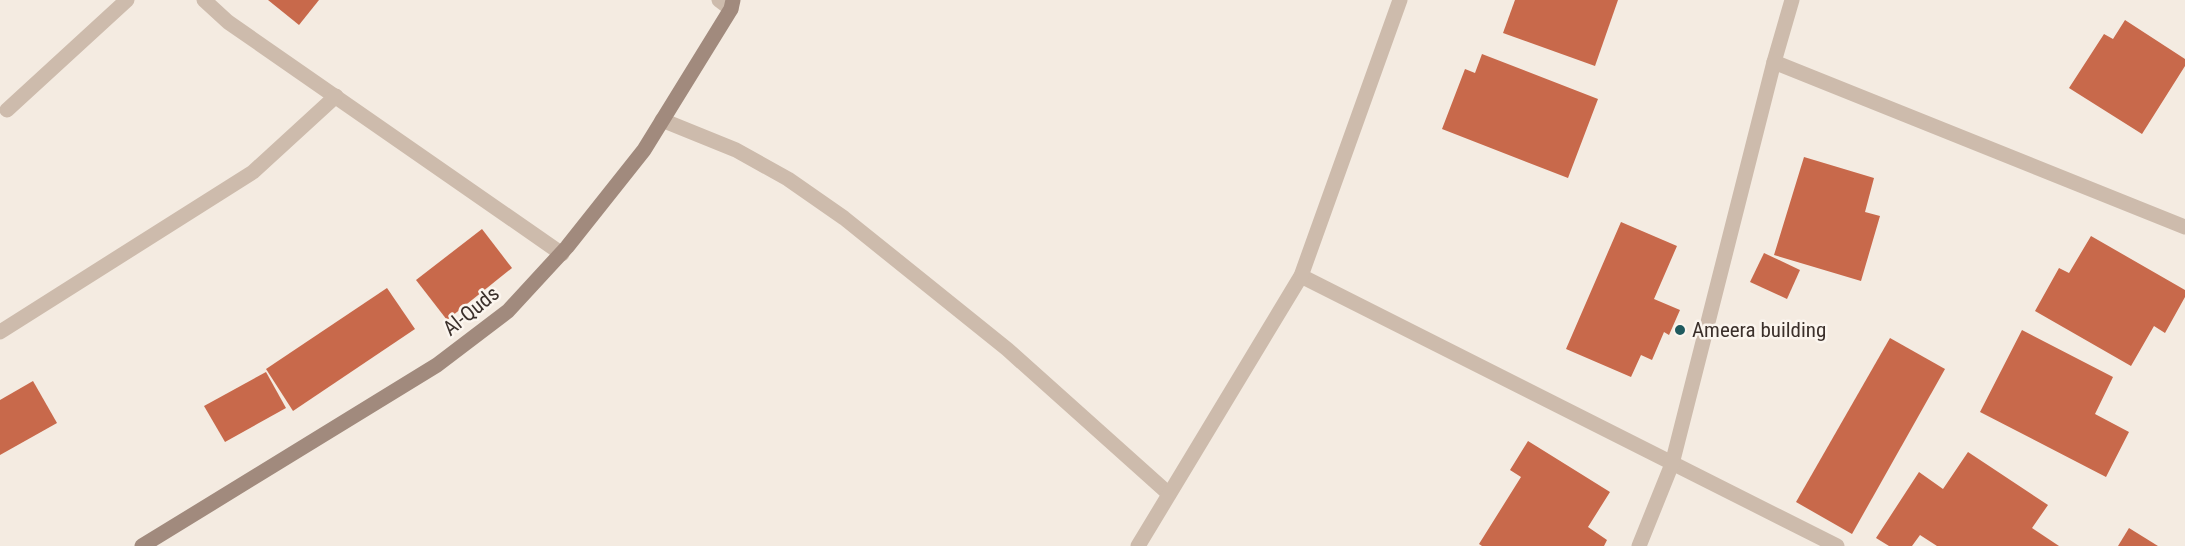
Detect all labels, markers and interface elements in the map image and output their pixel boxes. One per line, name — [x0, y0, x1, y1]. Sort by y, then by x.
street label: Al-Quds — [438, 281, 504, 341]
place label: Ameera building — [1692, 318, 1826, 342]
marker: Ameera building — [1673, 323, 1687, 337]

